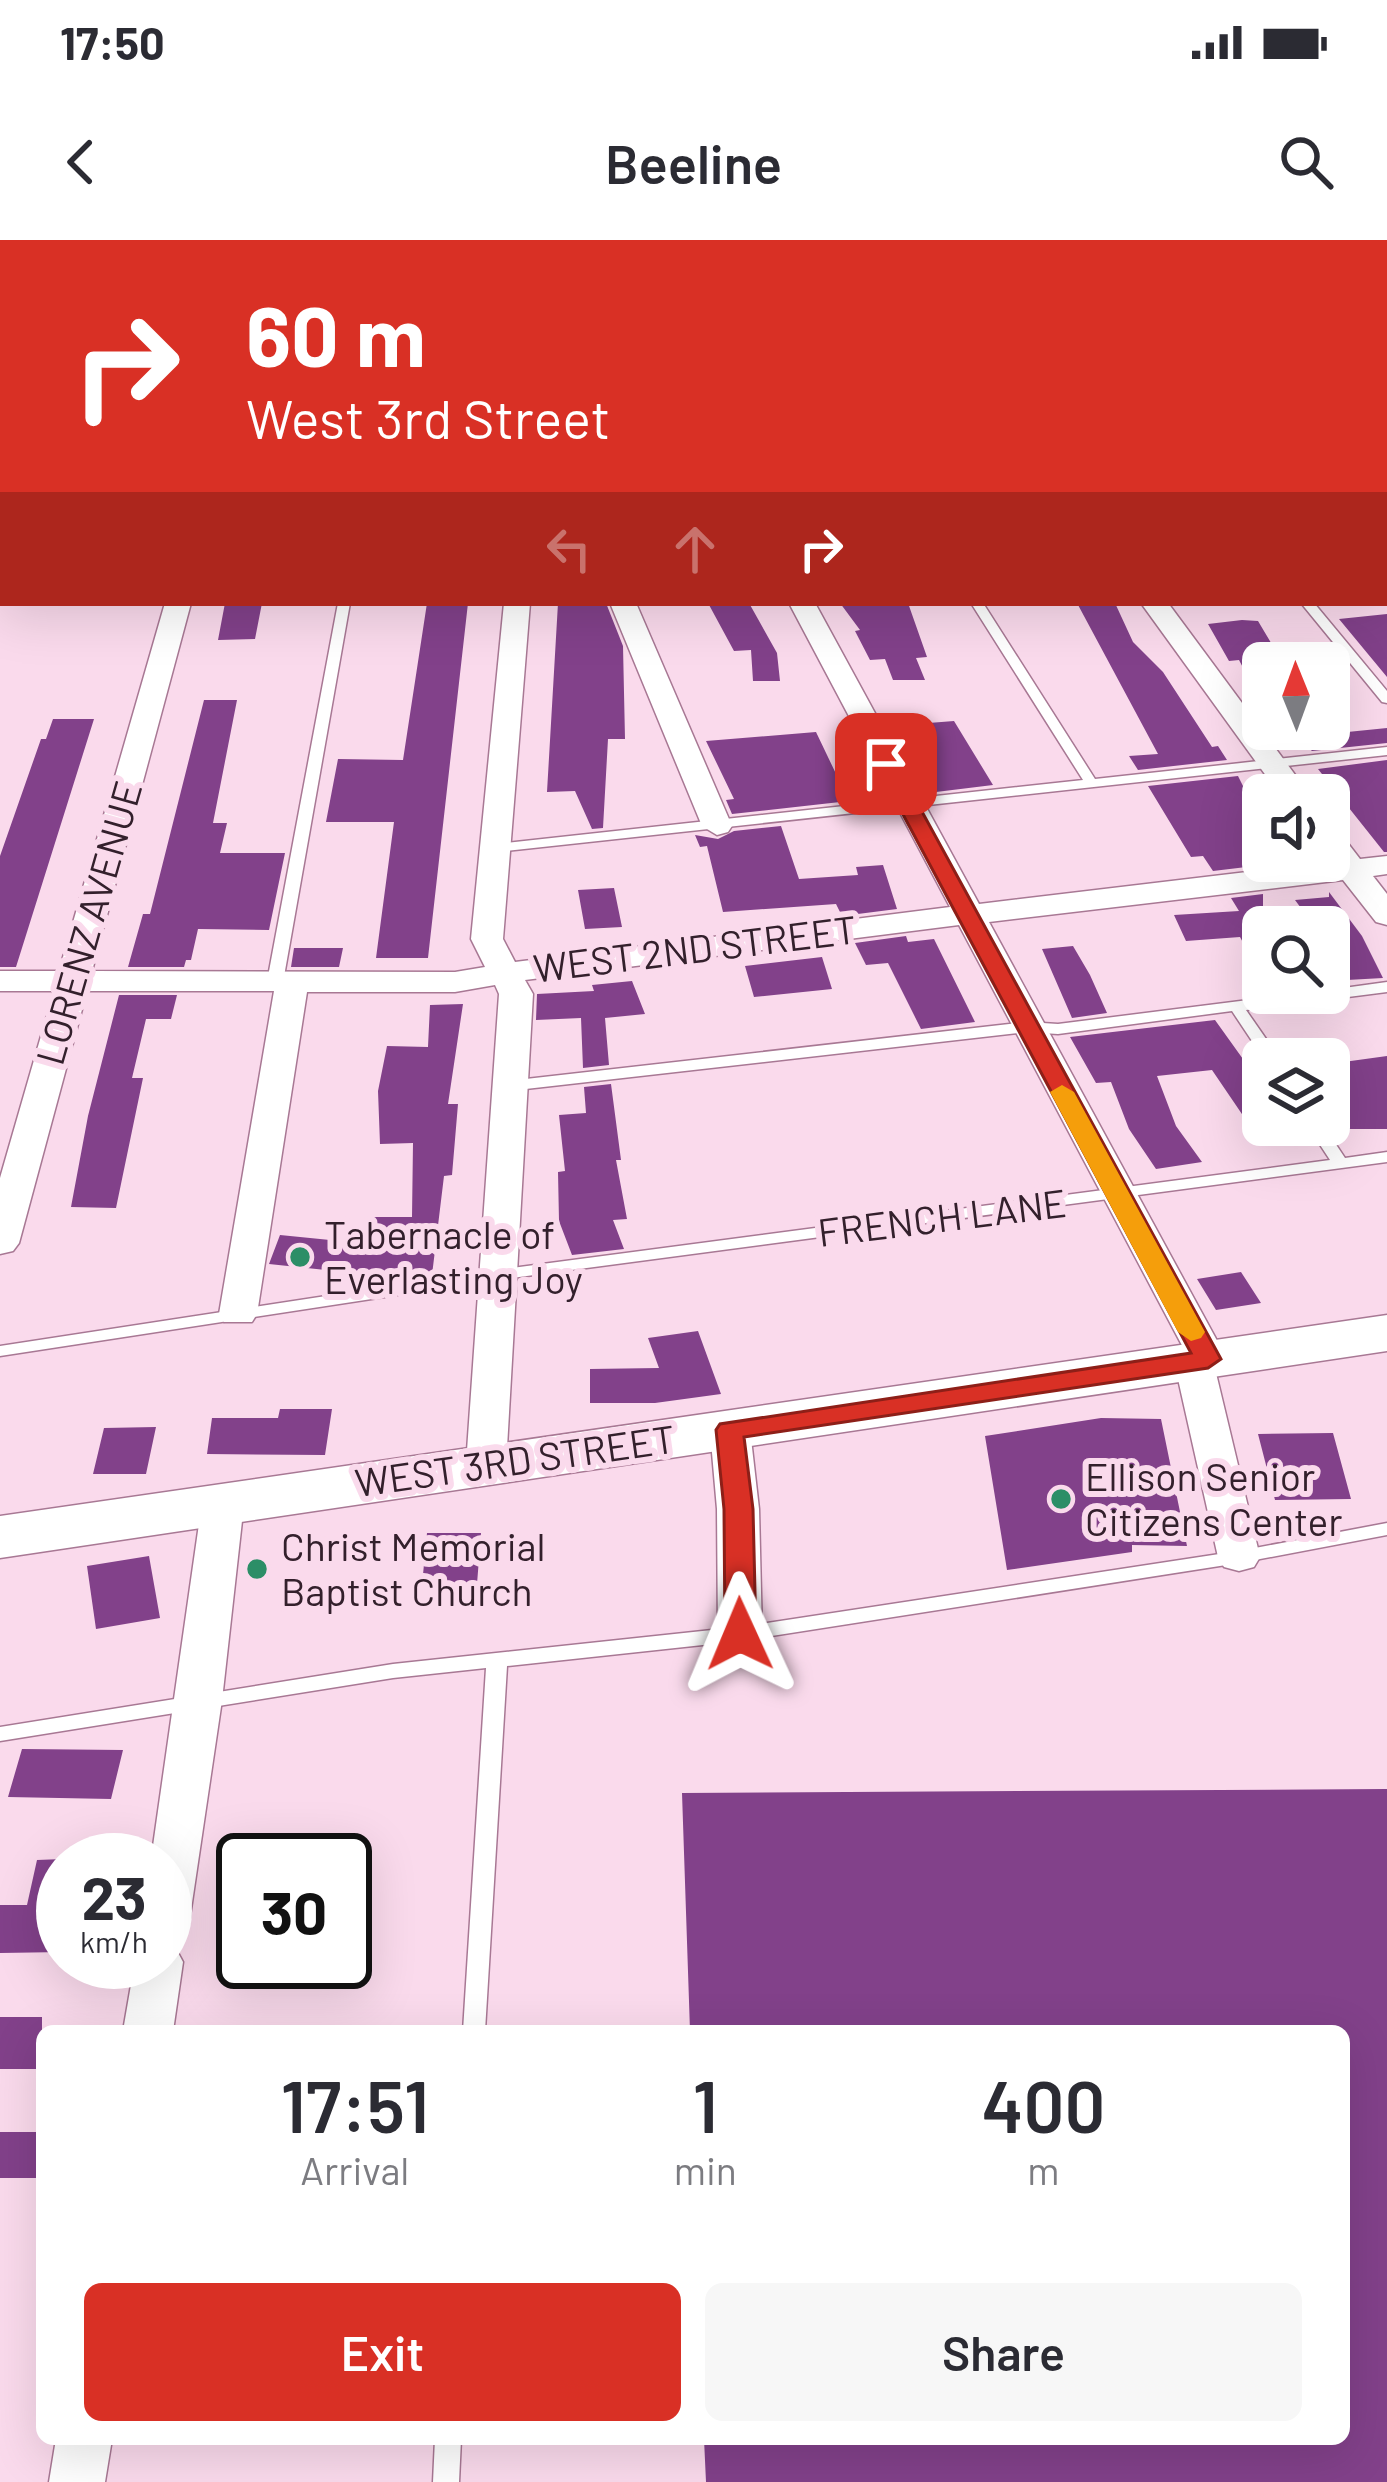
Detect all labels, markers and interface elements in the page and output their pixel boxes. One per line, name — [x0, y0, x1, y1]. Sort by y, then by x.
text: 17:50 — [60, 15, 165, 69]
icon: back — [48, 129, 114, 195]
icon: search — [1273, 129, 1339, 195]
text: Beeline — [605, 130, 782, 195]
text: 60 m — [246, 283, 426, 384]
icon: right — [48, 288, 204, 444]
text: West 3rd Street — [246, 385, 610, 450]
icon: left — [536, 516, 602, 582]
icon: ahead — [662, 516, 728, 582]
icon: right — [788, 516, 854, 582]
north arrow — [1242, 642, 1350, 750]
map controls — [1242, 642, 1350, 1146]
pin — [835, 713, 937, 815]
icon: arrive — [853, 731, 919, 797]
button: sound — [1242, 774, 1350, 882]
street label: LORENZ AVENUE — [25, 776, 150, 1070]
street label: WEST 2ND STREET — [531, 904, 859, 991]
button: search — [1242, 906, 1350, 1014]
button: layers — [1242, 1038, 1350, 1146]
street label: FRENCH LANE — [815, 1178, 1069, 1255]
place label: Tabernacle of Everlasting Joy — [324, 1210, 583, 1302]
marker: Tabernacle of Everlasting Joy — [287, 1244, 313, 1270]
street label: WEST 3RD STREET — [352, 1414, 678, 1505]
place label: Ellison Senior Citizens Center — [1085, 1452, 1343, 1544]
marker: Ellison Senior Citizens Center — [1048, 1486, 1074, 1512]
place label: Christ Memorial Baptist Church — [281, 1522, 546, 1614]
marker: Christ Memorial Baptist Church — [244, 1556, 270, 1582]
position arrow — [677, 1571, 803, 1697]
speed limit sign: 30 — [216, 1833, 372, 1989]
text: 23 — [81, 1860, 147, 1932]
text: km/h — [80, 1923, 148, 1959]
text: 17:51 — [281, 2061, 429, 2147]
text: 1 — [693, 2061, 718, 2147]
text: 400 — [981, 2061, 1105, 2147]
text: Arrival — [300, 2146, 409, 2193]
text: min — [674, 2146, 737, 2193]
text: m — [1027, 2146, 1060, 2193]
button: Exit — [84, 2283, 681, 2421]
button: Share — [705, 2283, 1302, 2421]

